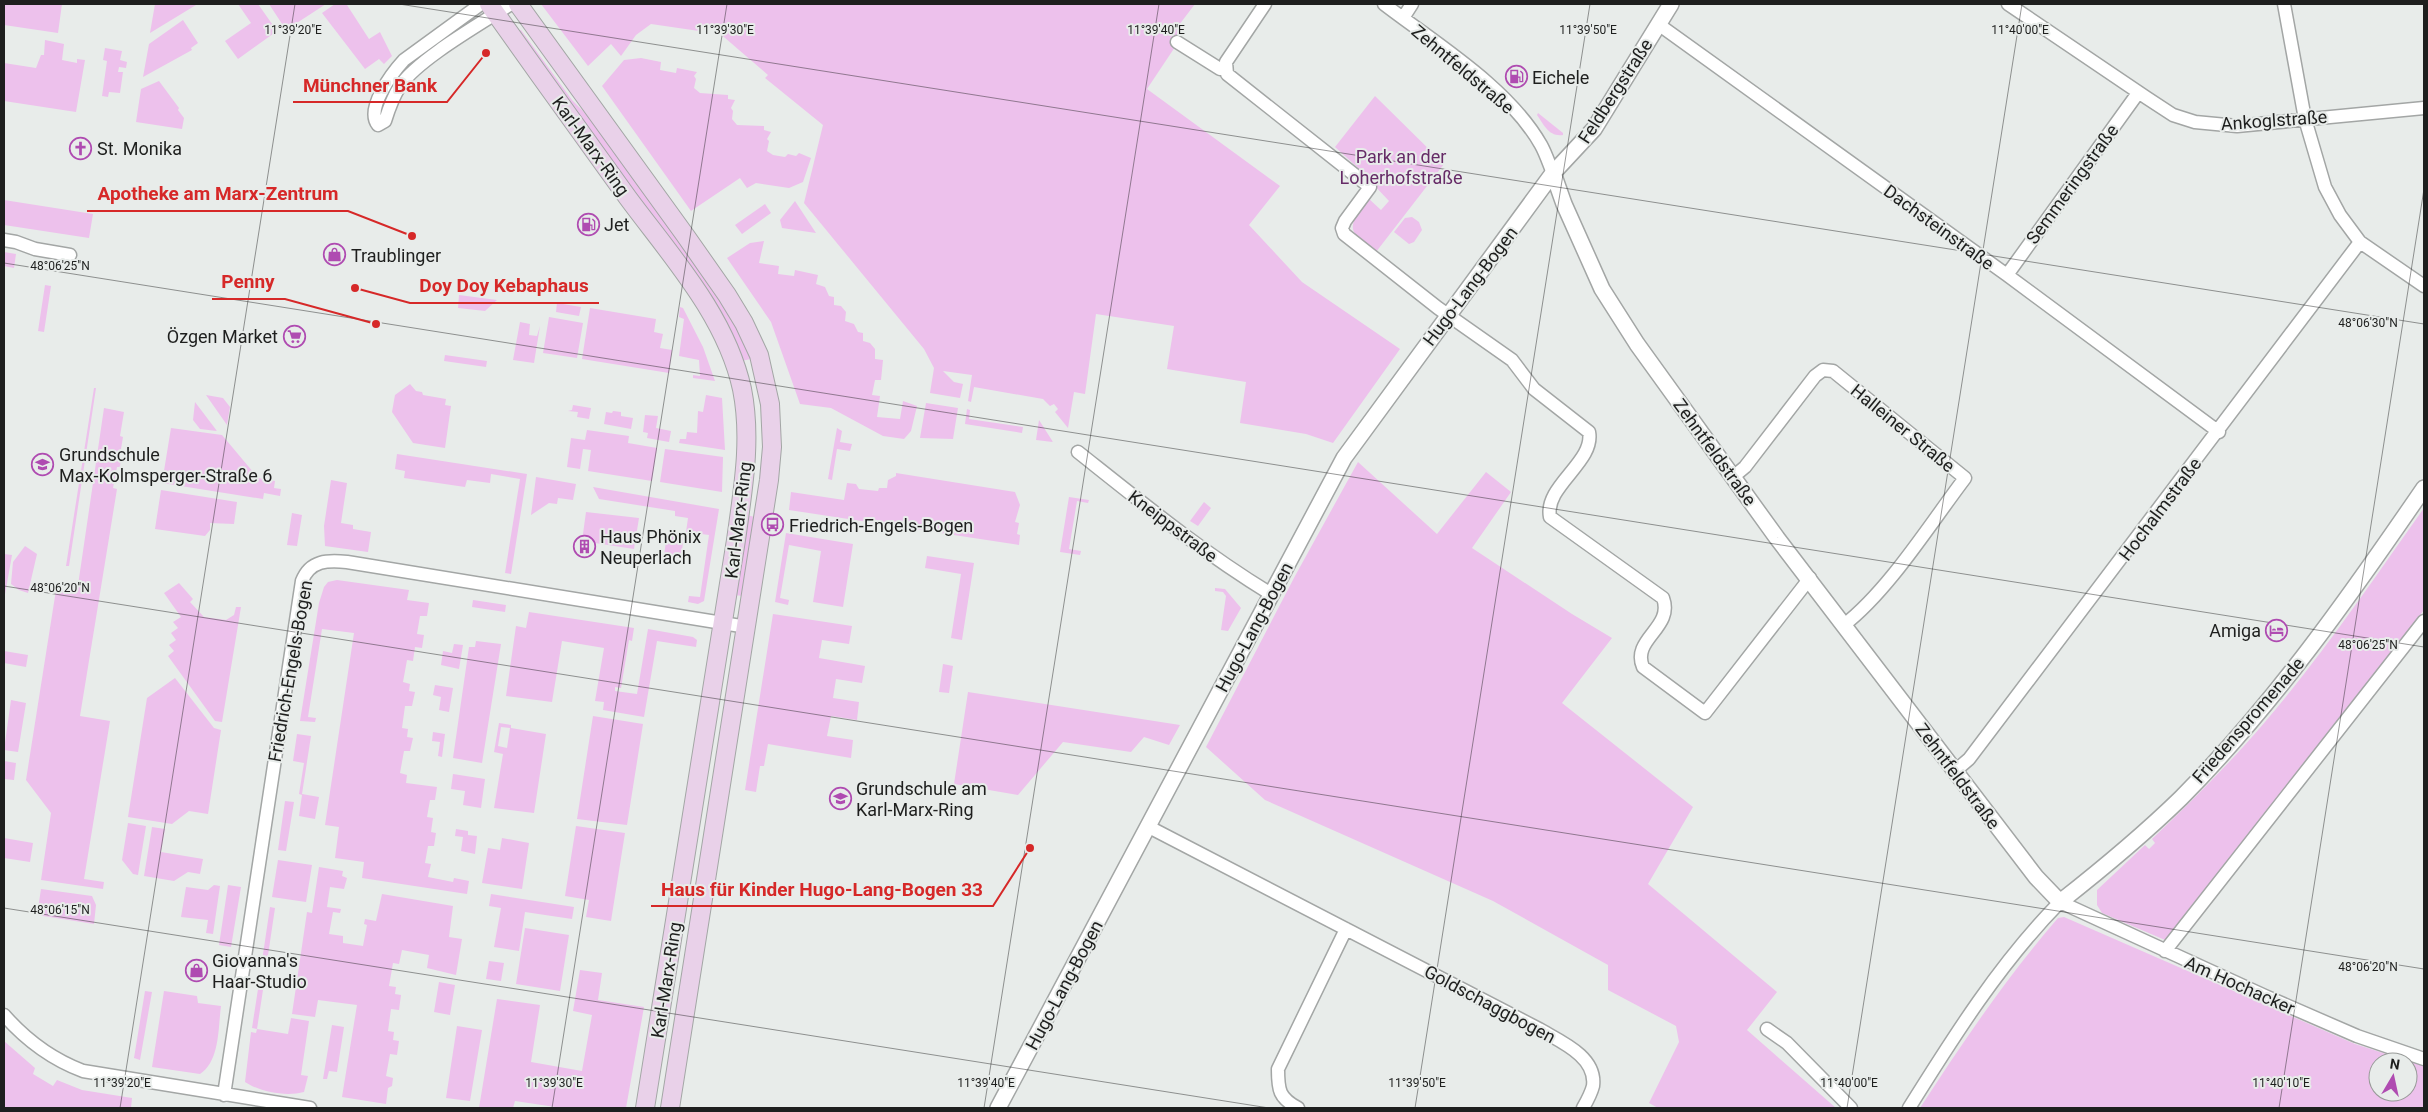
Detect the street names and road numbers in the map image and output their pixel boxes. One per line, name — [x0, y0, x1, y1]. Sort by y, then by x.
street label: Zehntfeldstraße — [1408, 20, 1518, 118]
street label: Feldbergstraße — [1573, 35, 1657, 147]
street label: Karl-Marx-Ring — [548, 92, 634, 200]
street label: Ankoglstraße — [2220, 106, 2328, 134]
street label: Semmeringstraße — [2022, 120, 2122, 248]
street label: Dachsteinstraße — [1880, 180, 1998, 274]
street label: Hugo-Lang-Bogen — [1418, 222, 1522, 350]
street label: Halleiner Straße — [1847, 380, 1959, 476]
street label: Zehntfeldstraße — [1669, 394, 1761, 510]
street label: Hochalmstraße — [2114, 453, 2206, 565]
street label: Karl-Marx-Ring — [720, 460, 756, 580]
street label: Kneippstraße — [1124, 486, 1222, 566]
street label: Hugo-Lang-Bogen — [1211, 559, 1297, 695]
street label: Friedrich-Engels-Bogen — [264, 578, 316, 764]
street label: Friedenspromenade — [2188, 653, 2308, 787]
street label: Zehntfeldstraße — [1911, 719, 2005, 833]
street label: Hugo-Lang-Bogen — [1021, 917, 1107, 1053]
street label: Karl-Marx-Ring — [646, 920, 686, 1040]
street label: Am Hochacker — [2182, 951, 2298, 1019]
street label: Goldschaggbogen — [1421, 961, 1559, 1047]

